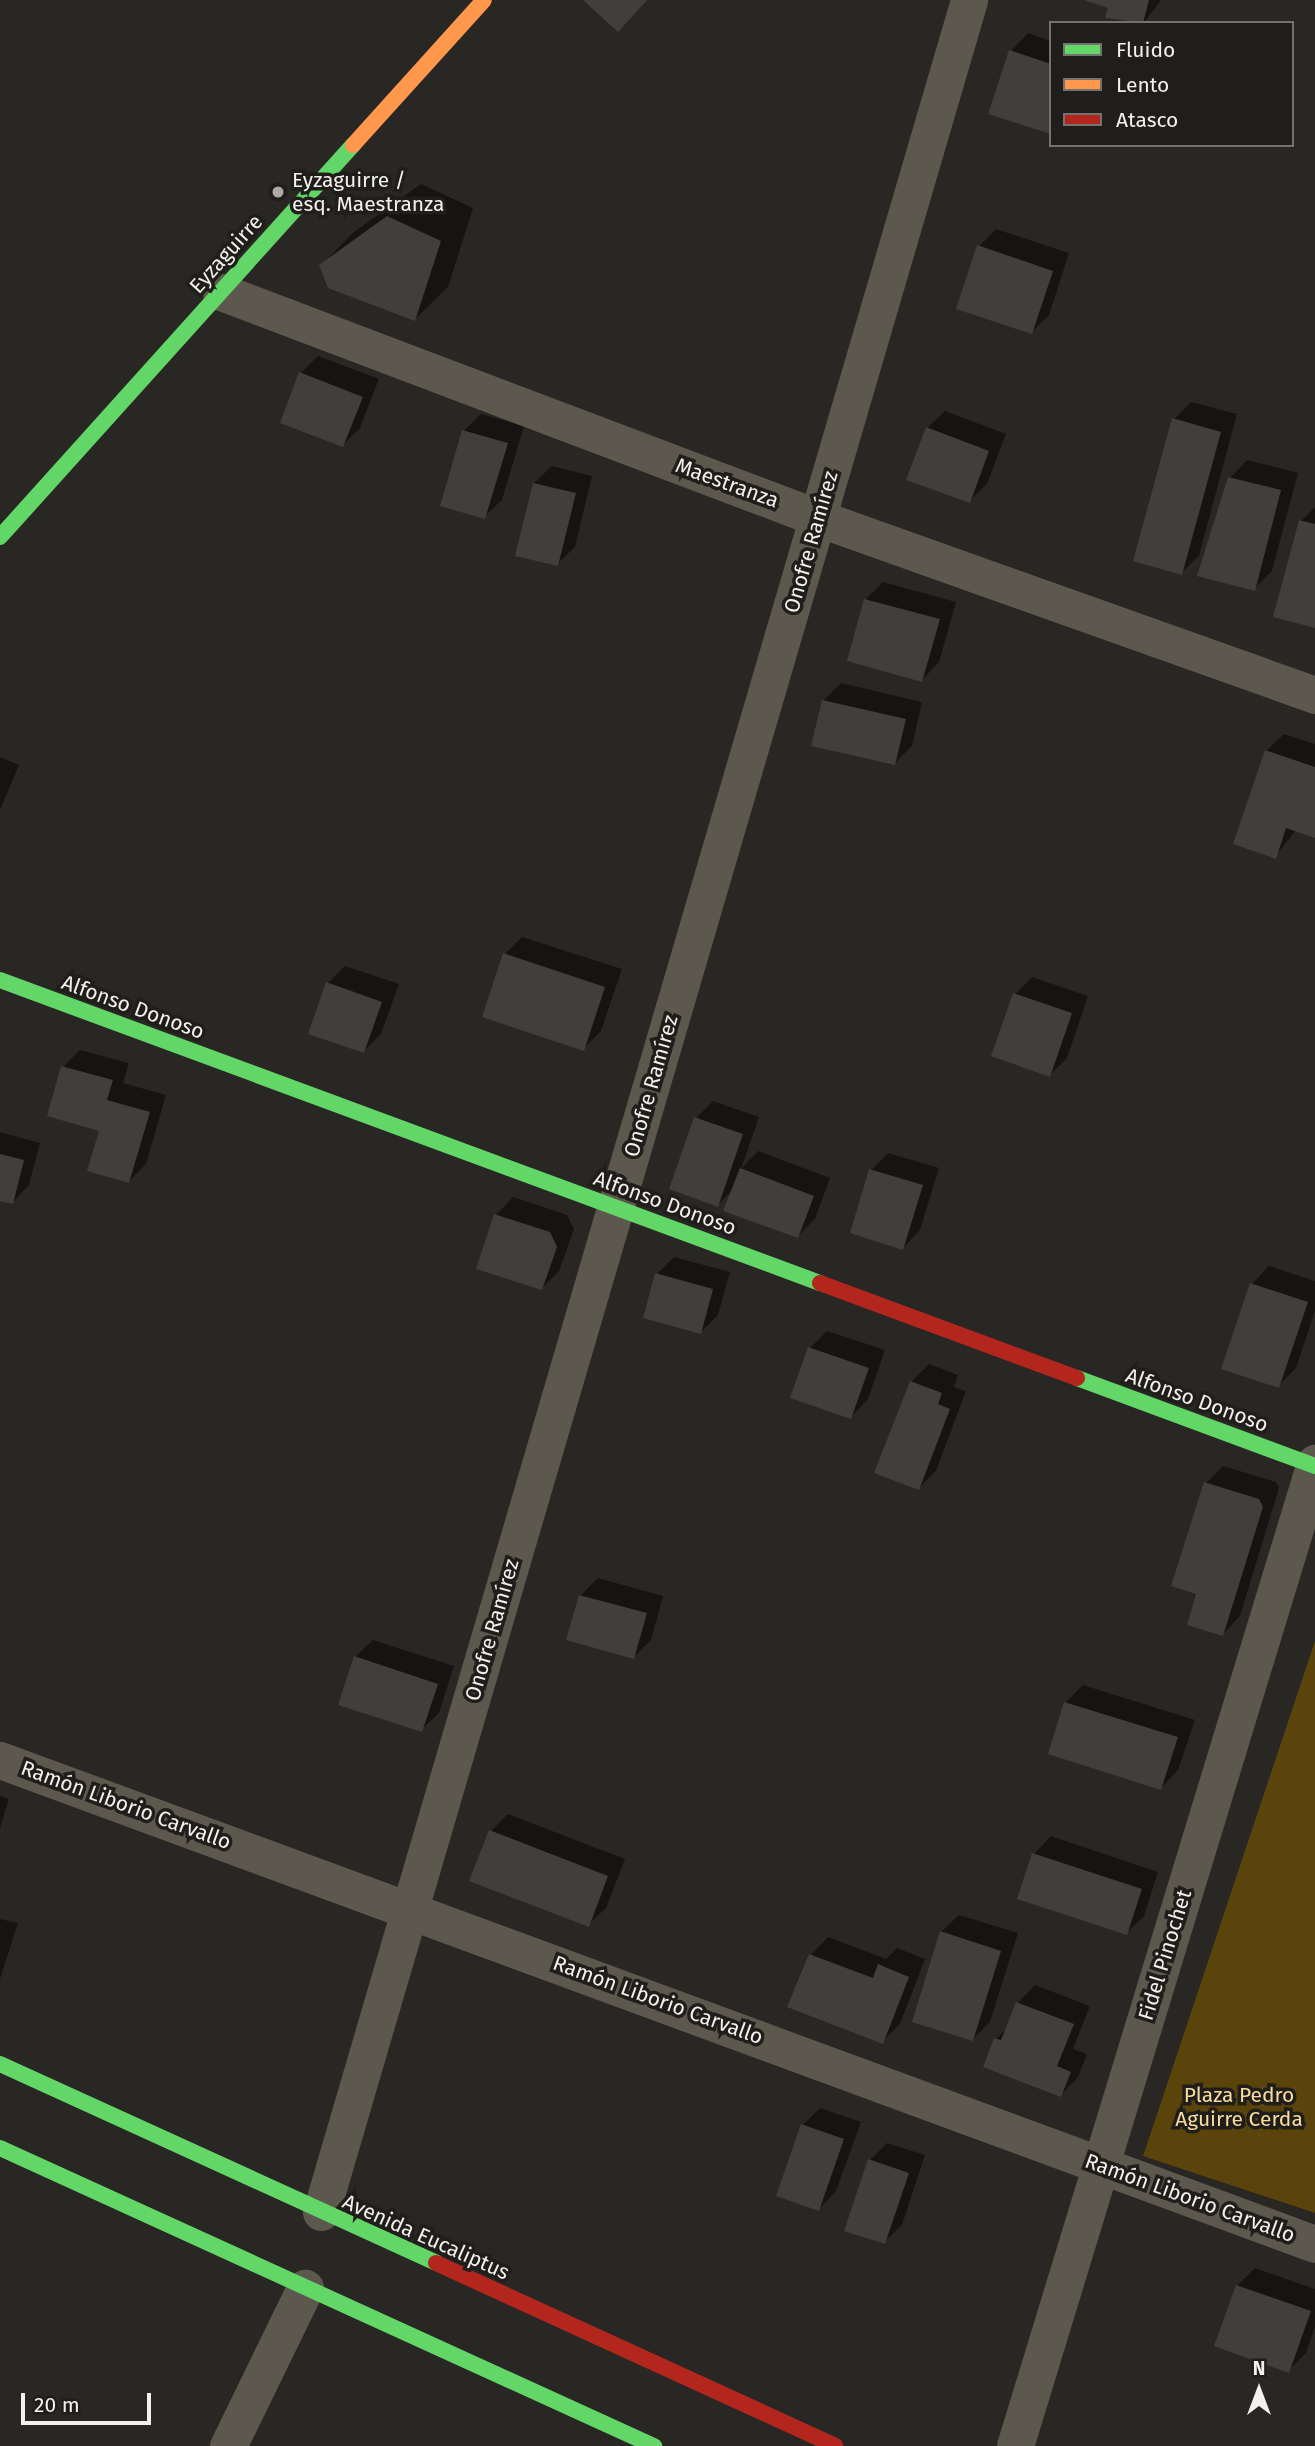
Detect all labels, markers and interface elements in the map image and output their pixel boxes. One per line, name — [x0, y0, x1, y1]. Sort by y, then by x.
legend — [1049, 21, 1294, 147]
text: Fluido — [1116, 37, 1175, 63]
text: Lento — [1116, 72, 1169, 98]
text: Atasco — [1116, 107, 1178, 133]
place label: Eyzaguirre / esq. Maestranza — [292, 167, 444, 217]
marker: Eyzaguirre / esq. Maestranza — [270, 184, 286, 200]
street label: Eyzaguirre — [184, 209, 268, 299]
street label: Maestranza — [672, 453, 782, 513]
street label: Onofre Ramírez — [779, 468, 843, 616]
street label: Alfonso Donoso — [58, 970, 208, 1044]
street label: Onofre Ramírez — [619, 1012, 683, 1160]
street label: Alfonso Donoso — [590, 1166, 740, 1240]
street label: Alfonso Donoso — [1122, 1363, 1272, 1437]
street label: Onofre Ramírez — [460, 1556, 524, 1704]
street label: Ramón Liborio Carvallo — [17, 1755, 235, 1855]
street label: Fidel Pinochet — [1133, 1887, 1197, 2023]
street label: Ramón Liborio Carvallo — [549, 1950, 767, 2050]
park label: Plaza Pedro Aguirre Cerda — [1175, 2082, 1303, 2132]
street label: Ramón Liborio Carvallo — [1081, 2148, 1299, 2248]
street label: Avenida Eucaliptus — [339, 2189, 513, 2285]
north arrow — [1224, 2355, 1294, 2425]
text: N — [1253, 2357, 1265, 2380]
scale bar — [24, 2380, 154, 2424]
text: 20 m — [34, 2392, 80, 2418]

